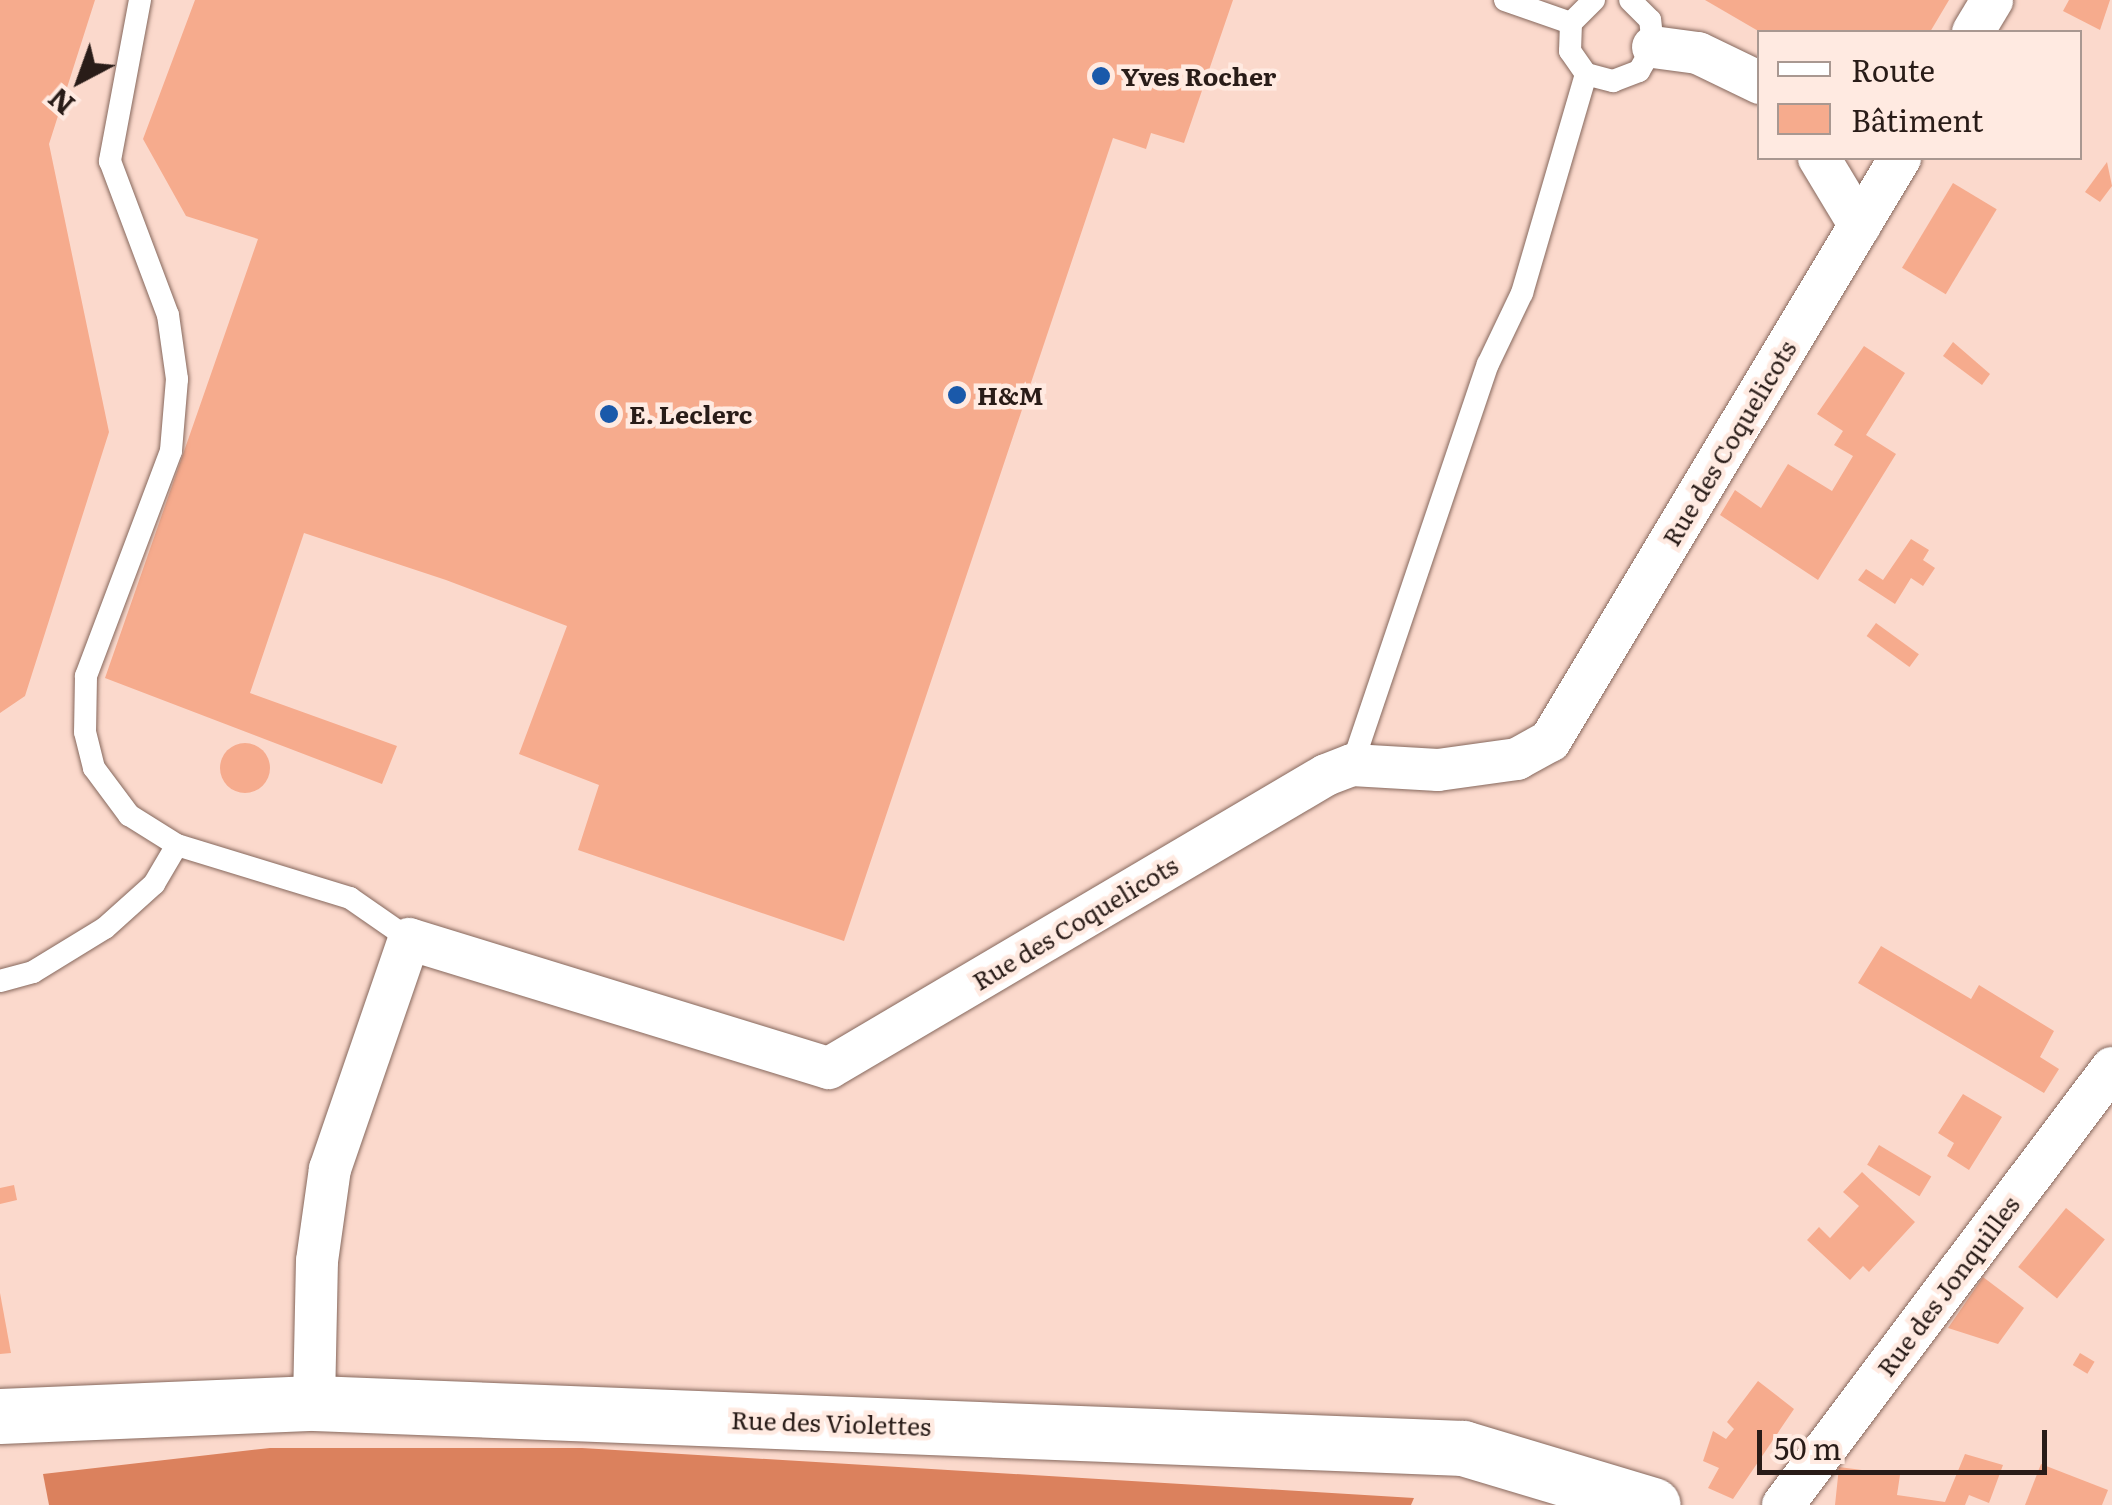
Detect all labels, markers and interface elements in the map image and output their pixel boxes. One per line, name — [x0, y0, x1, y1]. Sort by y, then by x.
north arrow — [30, 30, 130, 130]
legend — [1757, 30, 2082, 160]
text: Route — [1851, 47, 1935, 91]
place label: Yves Rocher — [1121, 61, 1276, 91]
marker: Yves Rocher — [1090, 65, 1112, 87]
text: N — [38, 79, 83, 126]
text: Bâtiment — [1851, 97, 1983, 141]
street label: Rue des Coquelicots — [1656, 335, 1802, 551]
place label: H&M — [977, 380, 1043, 410]
marker: H&M — [946, 384, 968, 406]
place label: E. Leclerc — [629, 399, 752, 429]
marker: E. Leclerc — [598, 403, 620, 425]
street label: Rue des Coquelicots — [967, 850, 1183, 996]
street label: Rue des Jonquilles — [1870, 1190, 2026, 1382]
street label: Rue des Violettes — [730, 1405, 932, 1441]
scale bar — [1762, 1410, 2052, 1472]
text: 50 m — [1774, 1425, 1842, 1469]

